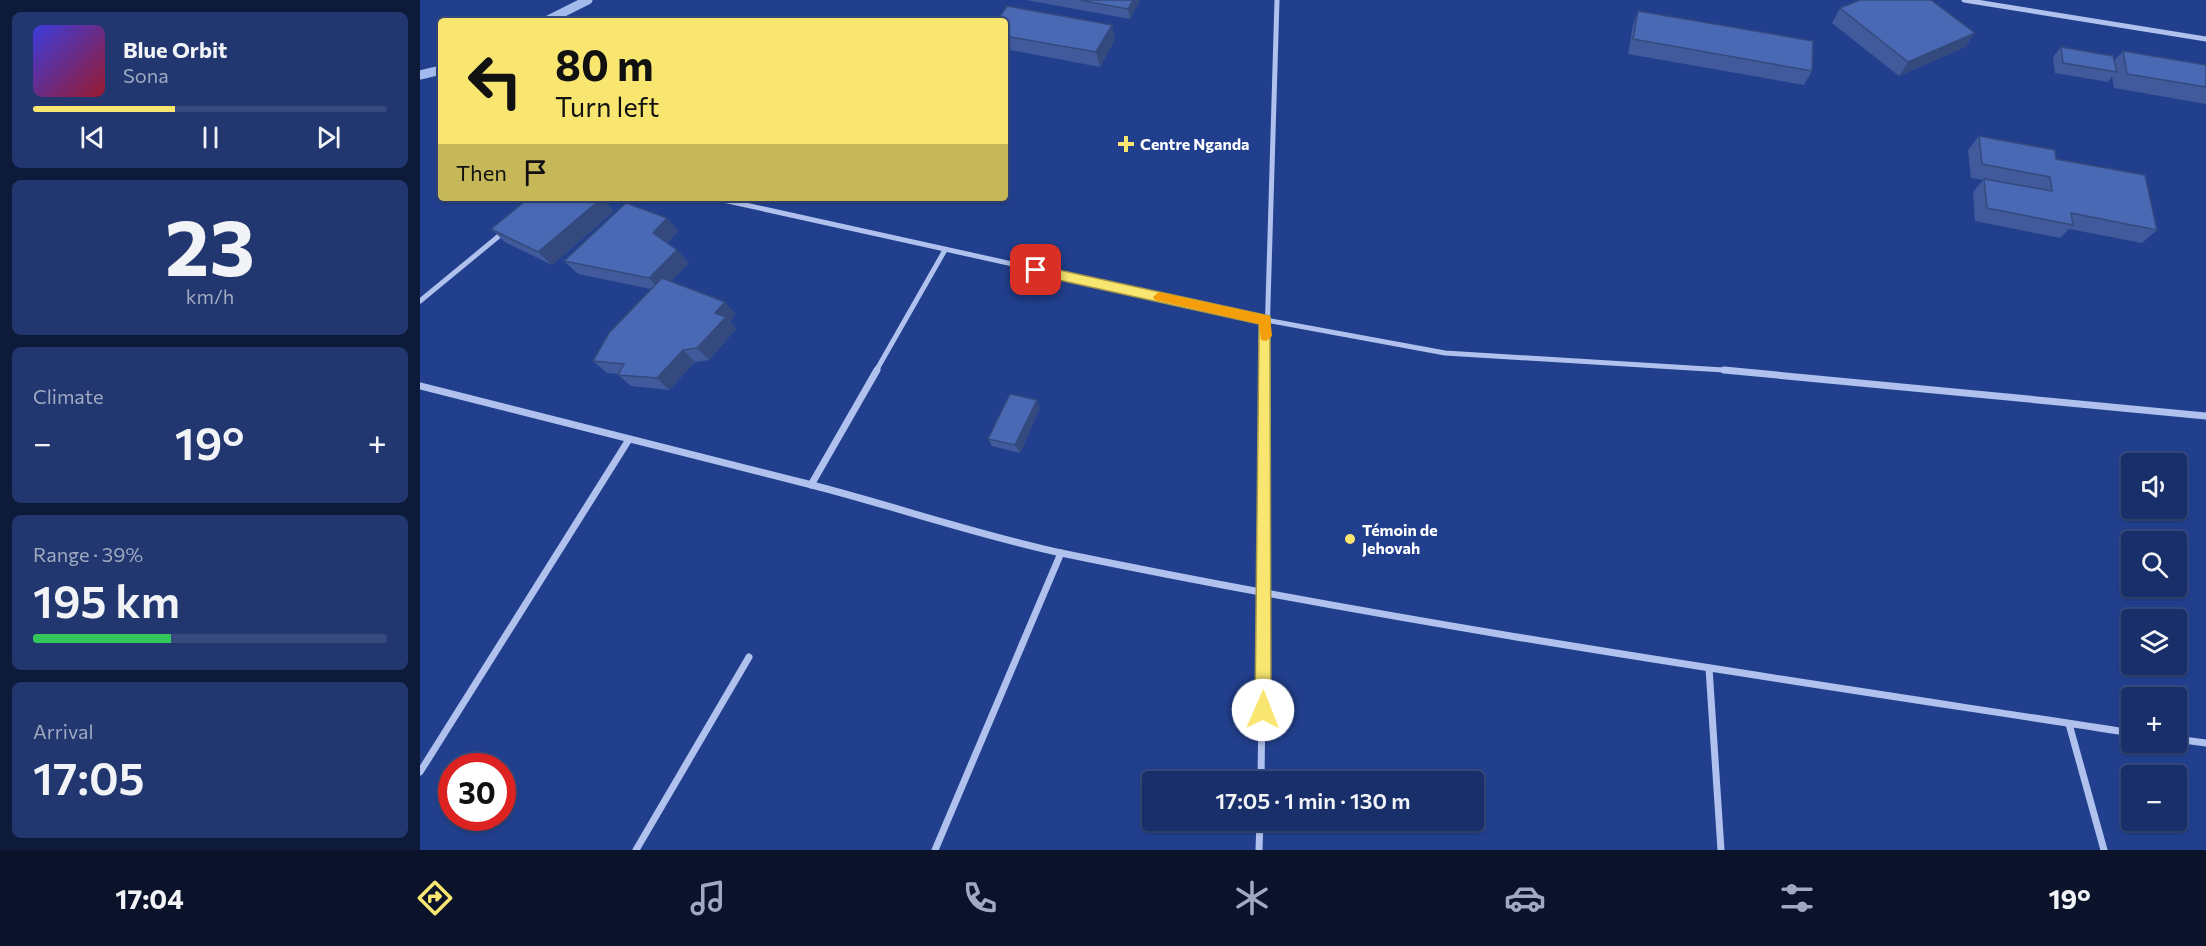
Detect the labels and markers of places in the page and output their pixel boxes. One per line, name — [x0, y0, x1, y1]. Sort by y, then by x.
place label: Centre Nganda — [1140, 134, 1249, 153]
marker: Centre Nganda — [1117, 135, 1135, 153]
pin — [1010, 244, 1061, 295]
place label: Témoin de Jehovah — [1362, 520, 1438, 557]
marker: Témoin de Jehovah — [1343, 532, 1357, 546]

